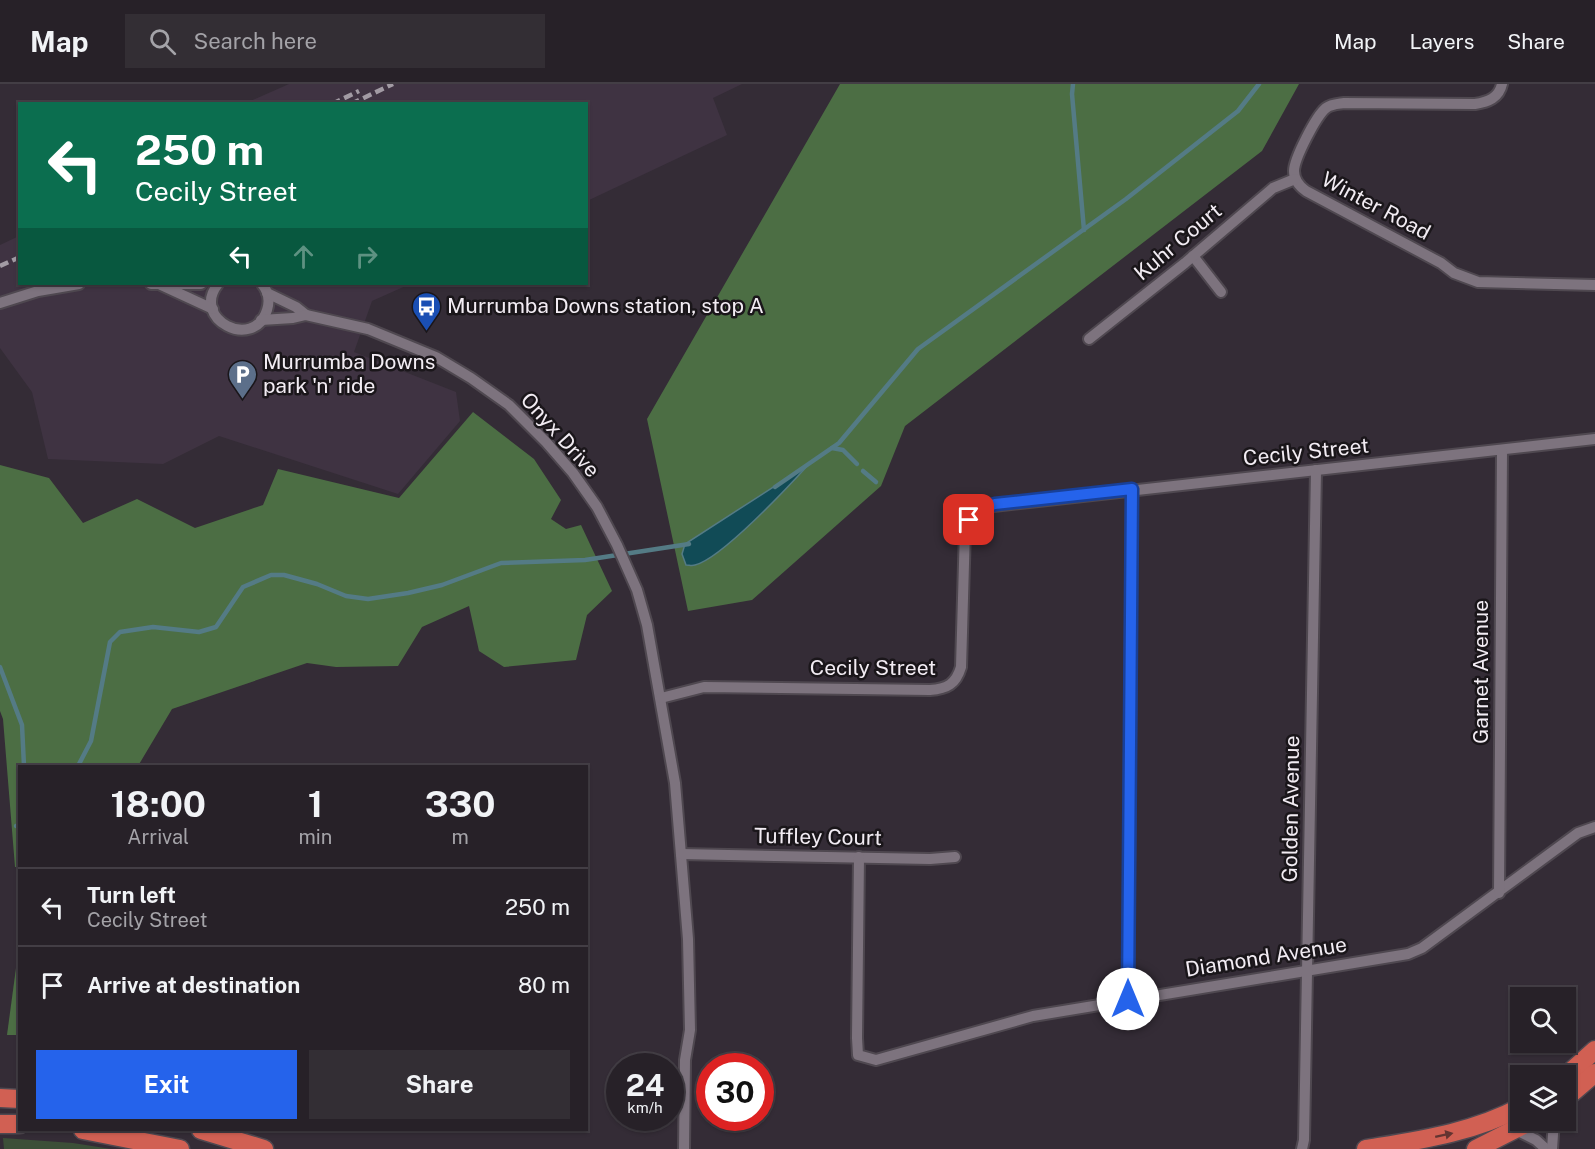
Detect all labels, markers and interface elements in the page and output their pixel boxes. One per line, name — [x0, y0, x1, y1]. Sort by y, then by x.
search box — [125, 14, 545, 68]
text: Map — [30, 25, 89, 58]
icon: search — [146, 25, 179, 58]
text: Search here — [194, 28, 317, 54]
text: Map — [1334, 29, 1377, 54]
text: Layers — [1410, 29, 1474, 54]
text: Share — [1507, 29, 1565, 54]
text: 250 m — [135, 125, 264, 174]
icon: left — [36, 126, 114, 204]
street label: Winter Road — [1317, 166, 1435, 245]
text: Cecily Street — [135, 175, 298, 207]
street label: Kuhr Court — [1129, 198, 1226, 285]
icon: left — [224, 240, 257, 273]
icon: ahead — [287, 240, 320, 273]
icon: right — [350, 240, 383, 273]
bus stop icon: Murrumba Downs station, stop A — [410, 290, 442, 332]
place label: Murrumba Downs station, stop A — [447, 293, 764, 318]
place label: Murrumba Downs park 'n' ride — [263, 349, 435, 398]
parking icon: Murrumba Downs park 'n' ride — [226, 358, 258, 400]
street label: Onyx Drive — [516, 387, 605, 482]
street label: Cecily Street — [1242, 432, 1370, 471]
pin — [943, 494, 994, 545]
icon: arrive — [952, 503, 985, 536]
street label: Garnet Avenue — [1468, 600, 1493, 744]
street label: Cecily Street — [810, 655, 936, 680]
street label: Golden Avenue — [1277, 735, 1304, 883]
text: 18:00 — [110, 783, 206, 825]
text: 1 — [308, 783, 323, 825]
text: 330 — [425, 783, 496, 825]
street label: Tuffley Court — [754, 823, 882, 850]
text: Arrival — [127, 825, 189, 849]
text: min — [298, 825, 332, 849]
text: m — [451, 825, 469, 849]
text: Turn left — [87, 882, 176, 908]
icon: left — [36, 891, 69, 924]
text: 250 m — [505, 894, 570, 920]
text: Cecily Street — [87, 908, 207, 932]
street label: Diamond Avenue — [1183, 931, 1349, 982]
position arrow — [1096, 967, 1160, 1031]
icon: arrive — [36, 969, 69, 1002]
text: Arrive at destination — [87, 972, 300, 998]
text: 80 m — [518, 972, 570, 998]
map controls — [1510, 987, 1576, 1131]
button: search — [1510, 987, 1576, 1053]
button: Exit — [36, 1050, 297, 1119]
button: Share — [309, 1050, 570, 1119]
speed limit sign: 30 — [696, 1053, 774, 1131]
button: layers — [1510, 1065, 1576, 1131]
text: 24 — [626, 1067, 664, 1103]
text: km/h — [627, 1099, 663, 1116]
one-way arrow — [1435, 1130, 1454, 1139]

